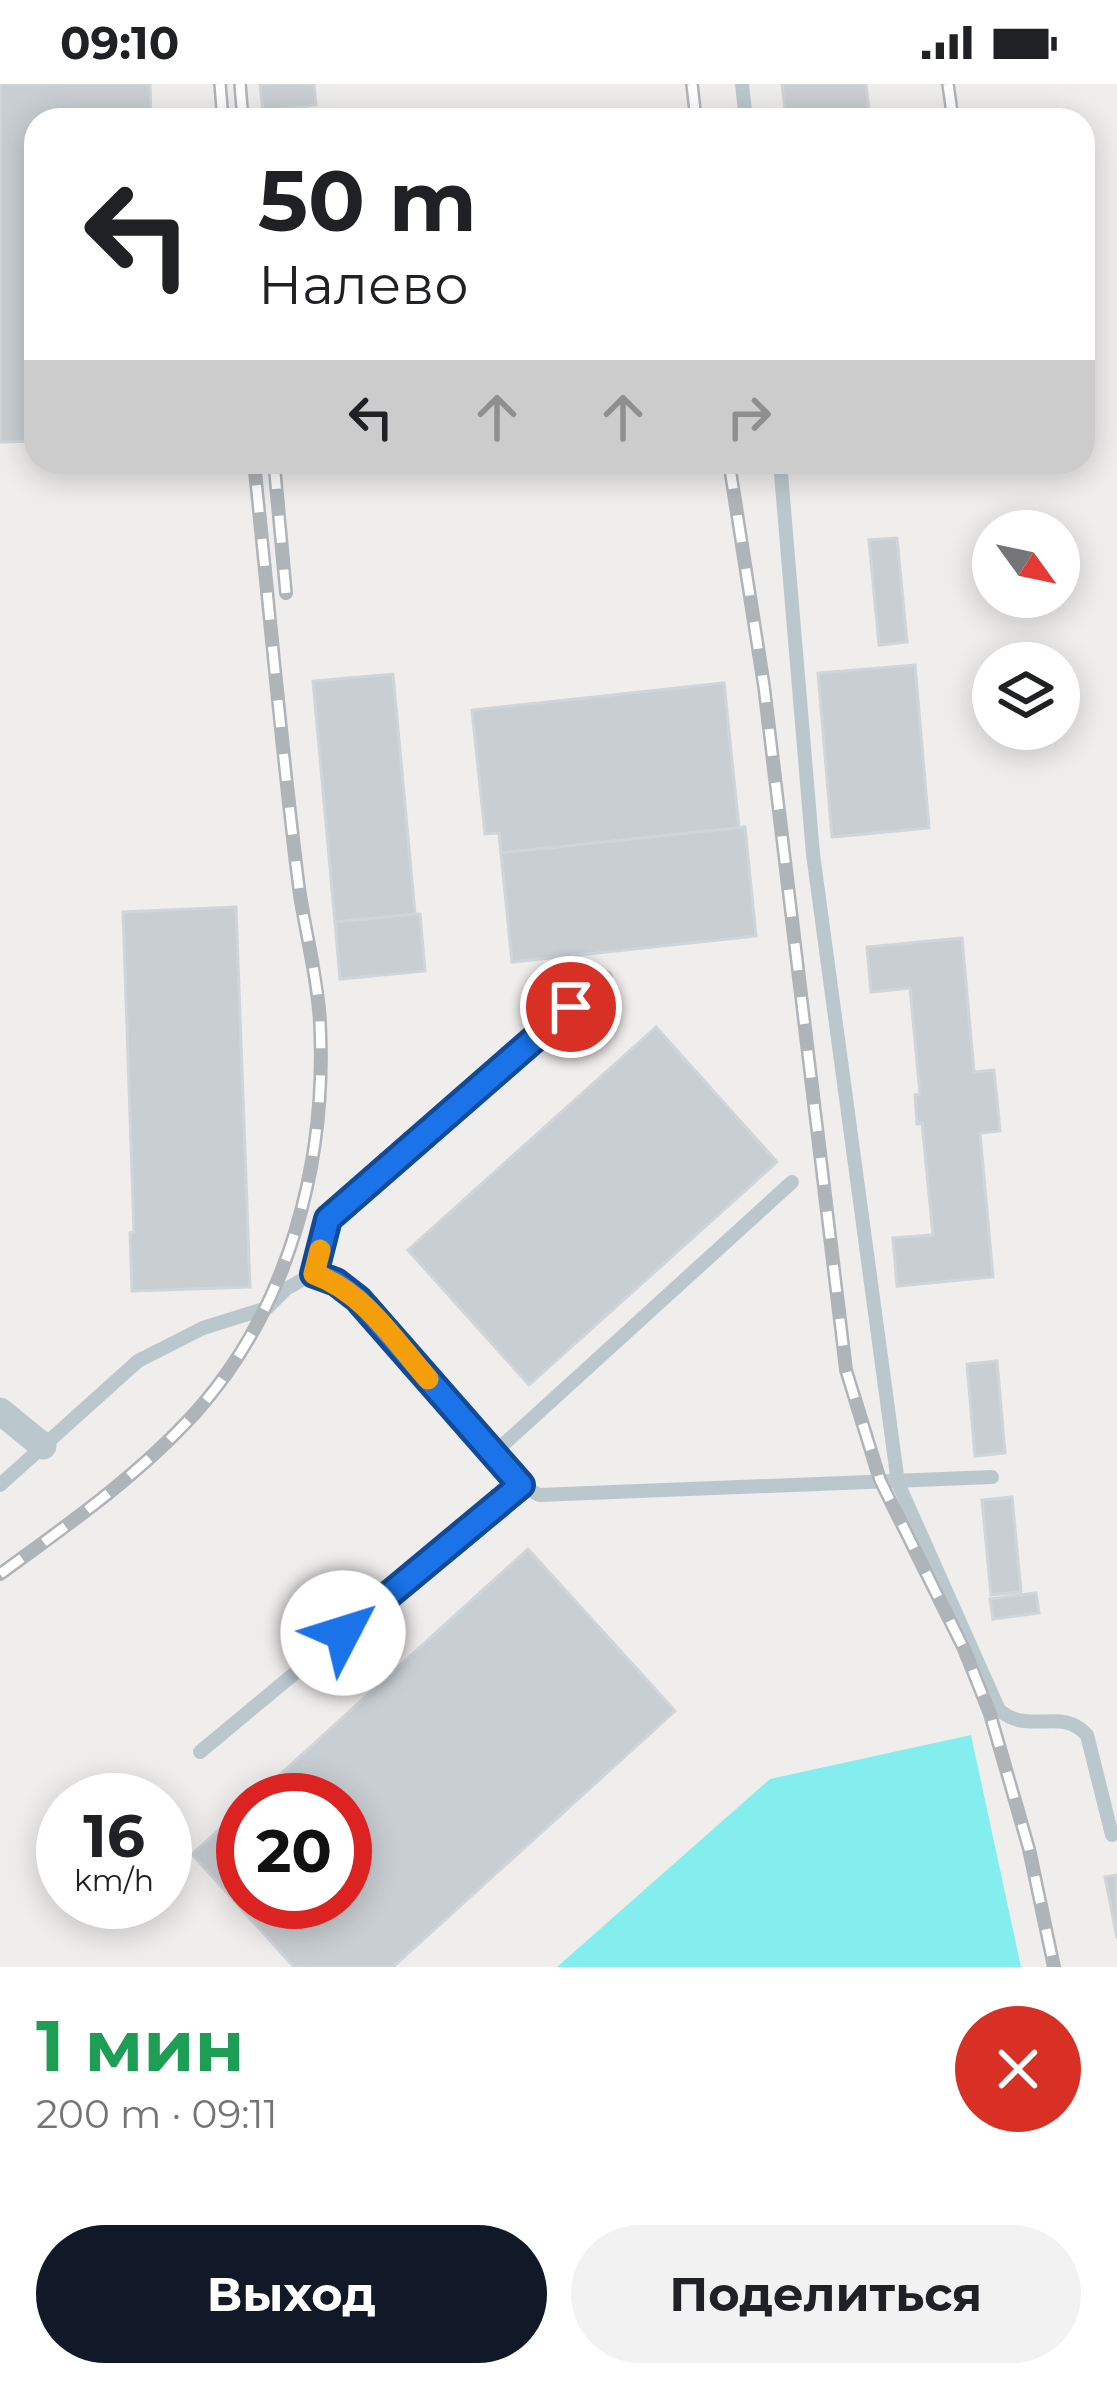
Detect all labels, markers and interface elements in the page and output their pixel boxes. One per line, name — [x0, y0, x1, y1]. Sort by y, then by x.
text: 09:10 — [60, 15, 179, 70]
text: 50 m — [258, 150, 477, 252]
icon: left — [60, 156, 216, 312]
text: Налево — [258, 252, 469, 318]
icon: left — [338, 384, 404, 450]
icon: ahead — [464, 384, 530, 450]
icon: ahead — [590, 384, 656, 450]
icon: right — [716, 384, 782, 450]
north arrow — [972, 510, 1080, 618]
map controls — [972, 510, 1080, 750]
button: layers — [972, 642, 1080, 750]
pin — [520, 956, 622, 1058]
icon: arrive — [538, 974, 604, 1040]
position arrow — [280, 1570, 406, 1696]
speed limit sign: 20 — [216, 1773, 372, 1929]
text: 16 — [83, 1799, 145, 1872]
text: km/h — [74, 1862, 154, 1899]
text: 1 мин — [36, 2001, 244, 2089]
button: close — [955, 2006, 1081, 2132]
text: 200 m · 09:11 — [36, 2090, 278, 2138]
button: Выход — [36, 2225, 547, 2363]
button: Поделиться — [571, 2225, 1081, 2363]

